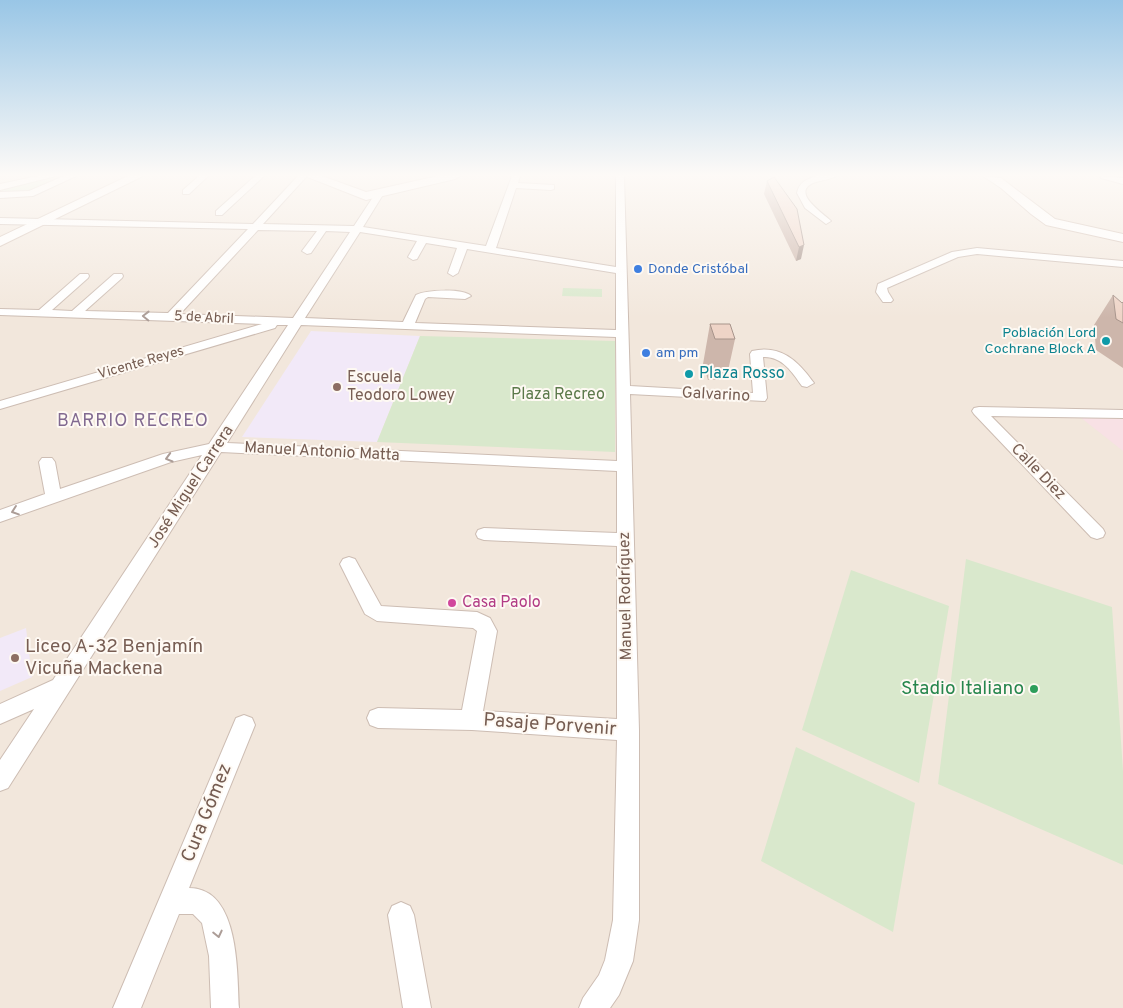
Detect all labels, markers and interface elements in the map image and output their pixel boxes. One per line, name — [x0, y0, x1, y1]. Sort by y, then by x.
place label: Donde Cristóbal — [648, 261, 748, 278]
marker: Donde Cristóbal — [632, 263, 644, 275]
street label: 5 de Abril — [174, 308, 234, 328]
one-way arrow — [142, 311, 150, 321]
place label: Población Lord Cochrane Block A — [985, 325, 1096, 358]
marker: Población Lord Cochrane Block A — [1100, 335, 1112, 347]
street label: Vicente Reyes — [96, 343, 186, 383]
place label: am pm — [656, 345, 698, 362]
marker: am pm — [640, 347, 652, 359]
place label: Plaza Rosso — [699, 364, 785, 384]
place label: Escuela Teodoro Lowey — [347, 368, 455, 406]
marker: Plaza Rosso — [683, 368, 695, 380]
marker: Escuela Teodoro Lowey — [331, 381, 343, 393]
street label: Galvarino — [681, 383, 751, 407]
park label: Plaza Recreo — [511, 385, 605, 405]
district label: BARRIO RECREO — [57, 410, 209, 433]
street label: José Miguel Carrera — [144, 422, 238, 552]
street label: Manuel Antonio Matta — [244, 438, 400, 466]
street label: Calle Diez — [1006, 440, 1070, 504]
one-way arrow — [165, 452, 174, 462]
one-way arrow — [12, 505, 20, 515]
street label: Manuel Rodríguez — [615, 531, 637, 661]
place label: Casa Paolo — [462, 593, 541, 613]
marker: Casa Paolo — [446, 597, 458, 609]
place label: Liceo A-32 Benjamín Vicuña Mackena — [25, 635, 203, 681]
marker: Liceo A-32 Benjamín Vicuña Mackena — [9, 652, 21, 664]
place label: Stadio Italiano — [901, 677, 1024, 701]
marker: Stadio Italiano — [1028, 683, 1040, 695]
street label: Pasaje Porvenir — [483, 708, 618, 742]
street label: Cura Gómez — [176, 760, 238, 866]
one-way arrow — [212, 929, 223, 938]

